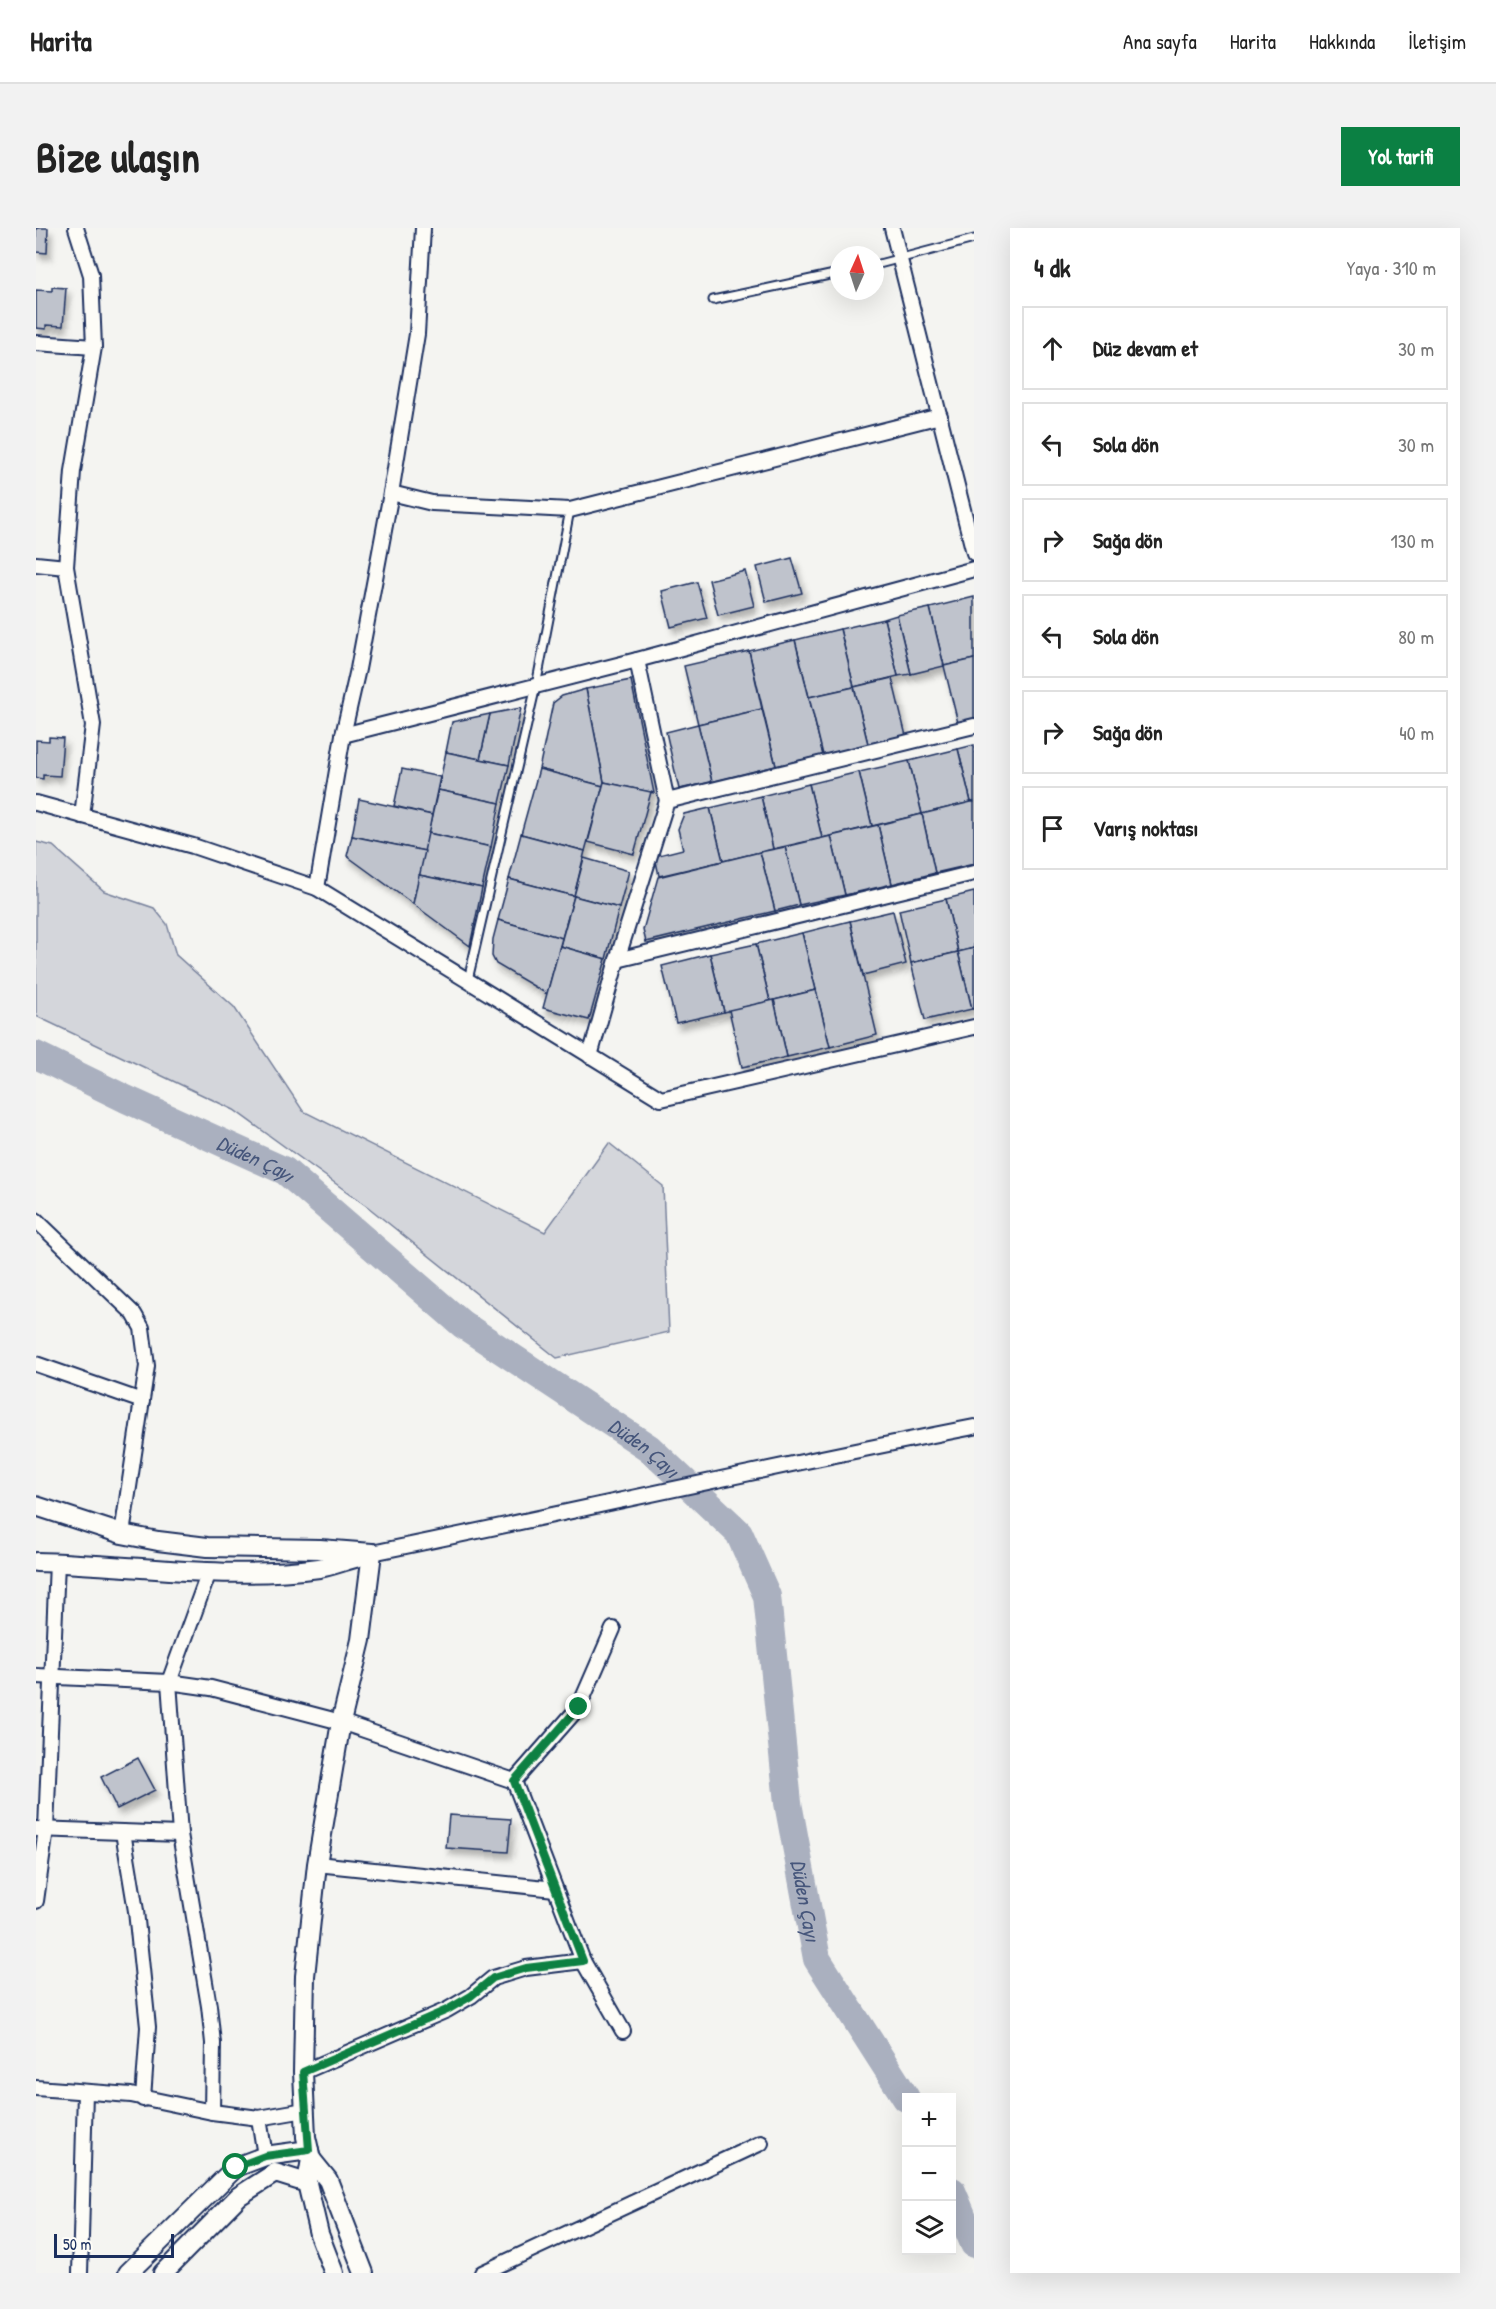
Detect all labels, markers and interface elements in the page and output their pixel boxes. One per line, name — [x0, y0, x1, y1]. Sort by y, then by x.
text: Harita — [30, 22, 92, 60]
text: Ana sayfa — [1123, 27, 1197, 56]
text: Harita — [1230, 27, 1276, 56]
text: Hakkında — [1309, 27, 1375, 56]
text: İletişim — [1408, 27, 1466, 56]
button: Yol tarifi — [1341, 127, 1460, 186]
text: Bize ulaşın — [36, 128, 200, 185]
north arrow — [830, 246, 884, 300]
text: 4 dk — [1034, 250, 1071, 285]
text: Yaya · 310 m — [1346, 254, 1436, 281]
icon: ahead — [1036, 332, 1069, 365]
text: Düz devam et — [1093, 333, 1198, 363]
text: 30 m — [1398, 335, 1434, 362]
icon: left — [1036, 428, 1069, 461]
text: Sola dön — [1093, 429, 1159, 459]
text: 30 m — [1398, 431, 1434, 458]
icon: right — [1036, 524, 1069, 557]
text: Sağa dön — [1093, 525, 1163, 555]
text: 130 m — [1391, 527, 1434, 554]
icon: left — [1036, 620, 1069, 653]
text: Sola dön — [1093, 621, 1159, 651]
text: 80 m — [1398, 623, 1434, 650]
icon: right — [1036, 716, 1069, 749]
text: Sağa dön — [1093, 717, 1163, 747]
text: 40 m — [1399, 719, 1434, 746]
icon: arrive — [1036, 812, 1069, 845]
text: Varış noktası — [1093, 813, 1198, 843]
water label: Düden Çayı — [212, 1128, 303, 1189]
water label: Düden Çayı — [603, 1411, 687, 1485]
route end — [565, 1693, 591, 1719]
water label: Düden Çayı — [784, 1857, 828, 1945]
map controls — [902, 2093, 956, 2255]
button: + — [902, 2093, 956, 2147]
button: − — [902, 2147, 956, 2201]
route start — [222, 2153, 248, 2179]
button: layers — [902, 2201, 956, 2255]
scale bar — [54, 2231, 174, 2258]
text: 50 m — [63, 2233, 92, 2255]

